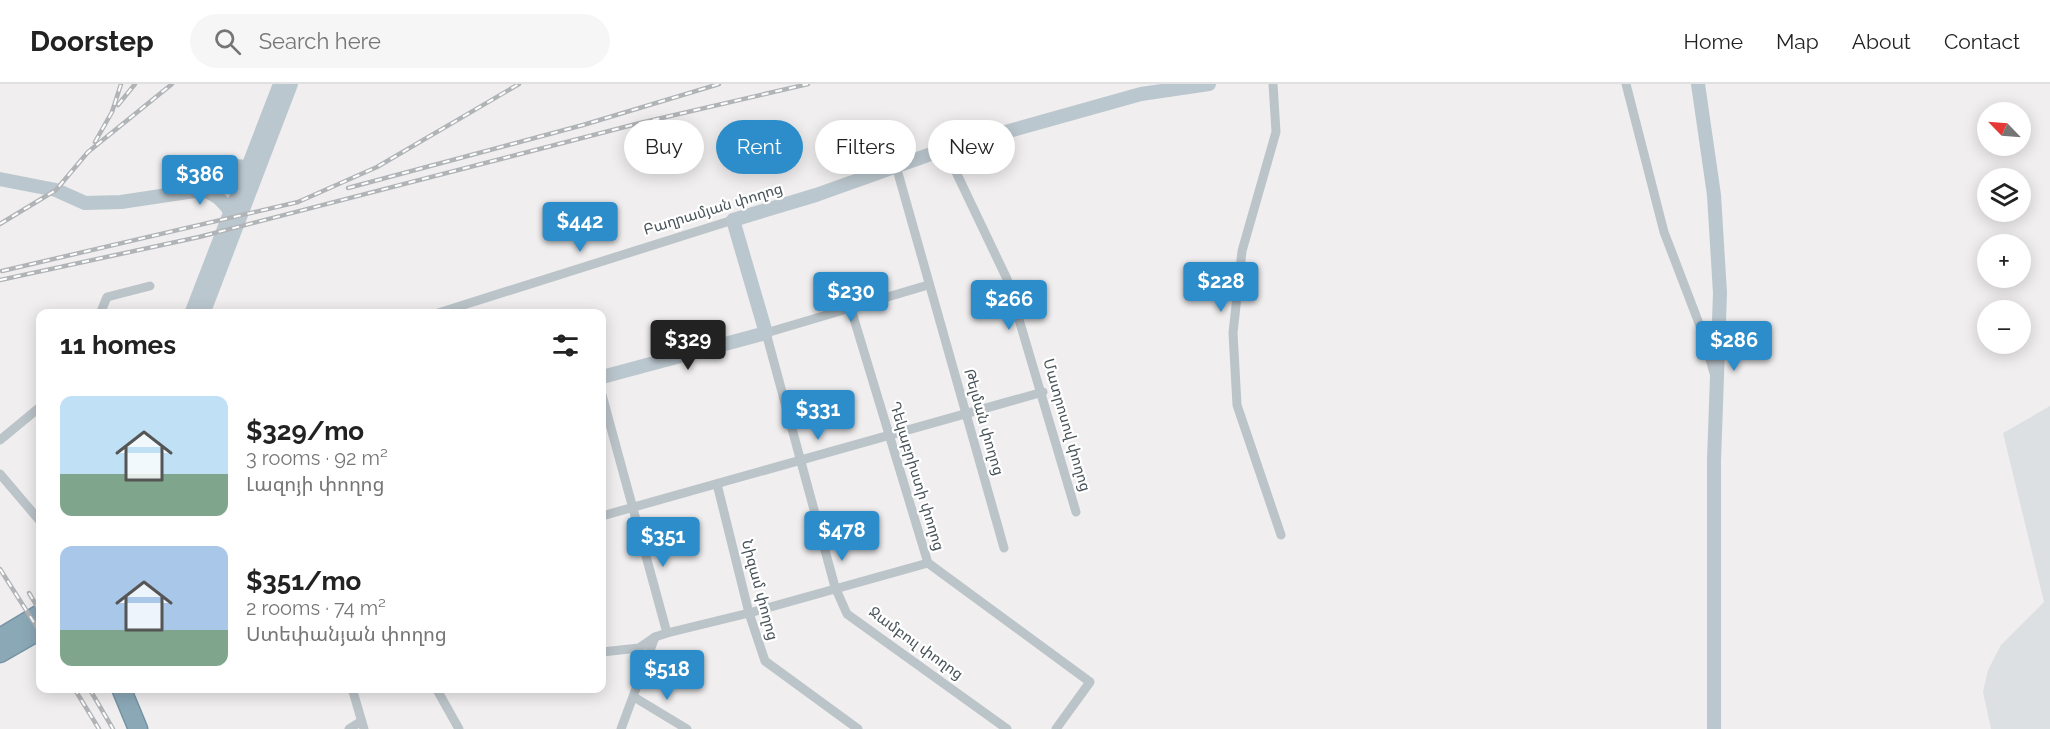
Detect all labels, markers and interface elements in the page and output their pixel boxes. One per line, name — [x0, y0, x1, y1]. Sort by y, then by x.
search box — [190, 14, 610, 68]
text: Doorstep — [30, 25, 154, 58]
icon: search — [211, 25, 244, 58]
text: Search here — [259, 28, 381, 54]
text: Home — [1684, 29, 1743, 54]
text: Map — [1776, 29, 1819, 54]
text: About — [1852, 29, 1911, 54]
text: Contact — [1944, 29, 2020, 54]
north arrow — [1977, 102, 2031, 156]
map controls — [1977, 102, 2031, 354]
chip: Buy — [624, 120, 704, 174]
chip: Rent — [716, 120, 803, 174]
chip: Filters — [815, 120, 916, 174]
chip: New — [928, 120, 1015, 174]
pin: $386 — [164, 155, 236, 206]
text: $386 — [176, 162, 224, 186]
button: layers — [1977, 168, 2031, 222]
street label: Բաղրամյան փողոց — [641, 179, 785, 239]
pin: $442 — [544, 202, 616, 253]
text: $442 — [557, 209, 603, 233]
button: + — [1977, 234, 2031, 288]
pin: $228 — [1185, 262, 1257, 313]
text: $228 — [1197, 269, 1245, 293]
pin: $230 — [815, 272, 887, 323]
text: $230 — [827, 279, 875, 303]
pin: $266 — [973, 280, 1045, 331]
text: $266 — [985, 287, 1033, 311]
button: − — [1977, 300, 2031, 354]
pin: $329 — [652, 320, 724, 371]
pin: $286 — [1698, 321, 1770, 372]
text: $329 — [665, 327, 711, 351]
text: $286 — [1710, 328, 1758, 352]
icon: filters — [549, 329, 582, 362]
text: 11 homes — [60, 330, 176, 360]
street label: Մատրոսով փողոց — [1039, 356, 1095, 494]
street label: Թելման փողոց — [960, 367, 1008, 477]
pin: $331 — [782, 390, 854, 441]
text: $331 — [796, 397, 840, 421]
street label: Դեկաբրիստի փողոց — [886, 399, 948, 553]
text: $329/mo — [246, 416, 364, 446]
icon: home — [108, 420, 180, 492]
text: 3 rooms · 92 m² — [246, 446, 388, 470]
text: Լազոյի փողոց — [246, 472, 384, 496]
pin: $478 — [806, 511, 878, 562]
pin: $351 — [627, 517, 699, 568]
text: $478 — [818, 518, 866, 542]
text: $351 — [641, 524, 685, 548]
street label: Նիզամ փողոց — [738, 538, 782, 642]
text: $351/mo — [246, 566, 361, 596]
icon: home — [108, 570, 180, 642]
text: 2 rooms · 74 m² — [246, 596, 386, 620]
street label: Ջամբուլ փողոց — [865, 603, 967, 683]
text: Ստեփանյան փողոց — [246, 622, 447, 646]
pin: $518 — [631, 650, 703, 701]
text: $518 — [644, 657, 690, 681]

